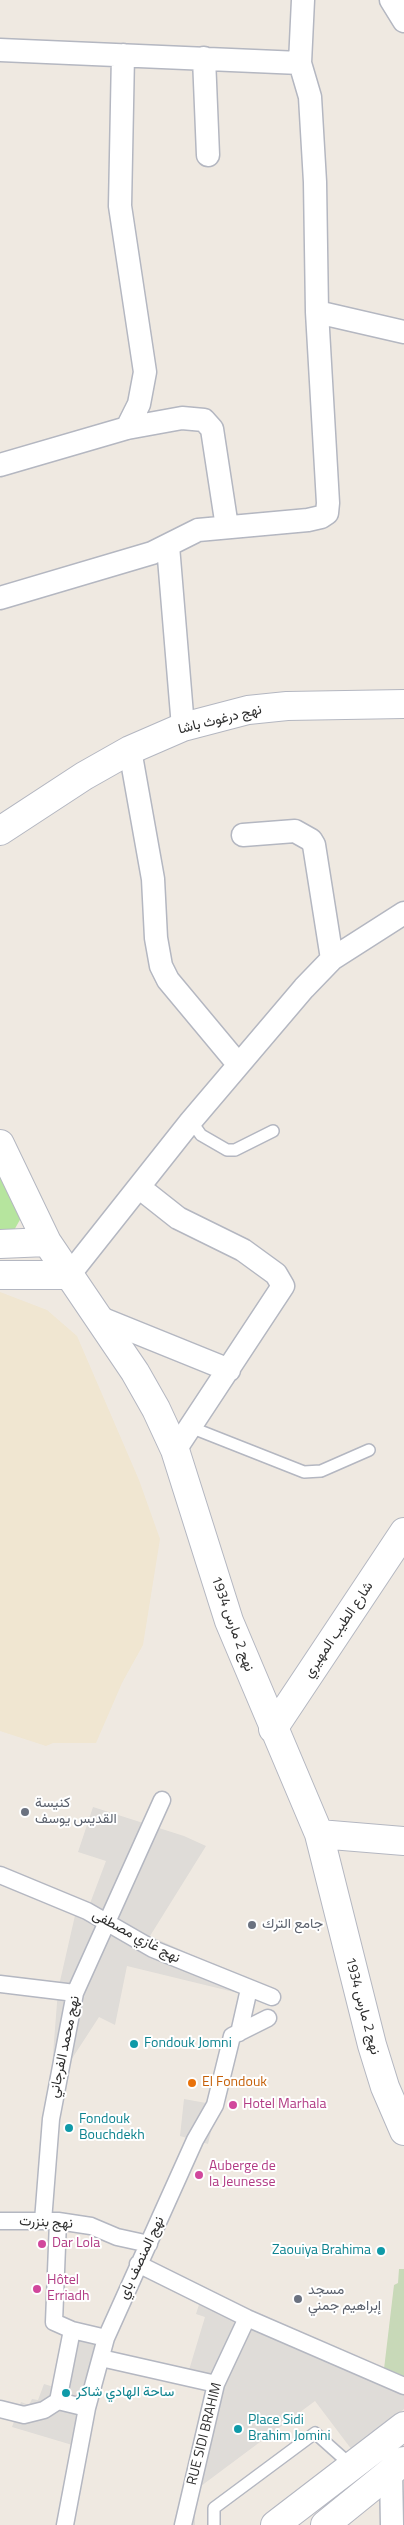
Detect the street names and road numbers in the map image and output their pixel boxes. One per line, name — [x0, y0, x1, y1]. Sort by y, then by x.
street label: نهج درغوث باشا — [177, 702, 263, 738]
street label: نهج 2 مارس 1934 — [207, 1574, 257, 1674]
street label: شارع الطيب المهيري — [301, 1579, 377, 1681]
street label: نهج غازي مصطفى — [89, 1907, 183, 1967]
street label: نهج 2 مارس 1934 — [341, 1955, 383, 2057]
street label: نهج محمد الفرجاني — [46, 1994, 84, 2100]
street label: نهج بنزرت — [19, 2213, 73, 2233]
street label: نهج المنصف باي — [115, 2214, 169, 2302]
street label: RUE SIDI BRAHIM — [184, 2381, 226, 2487]

